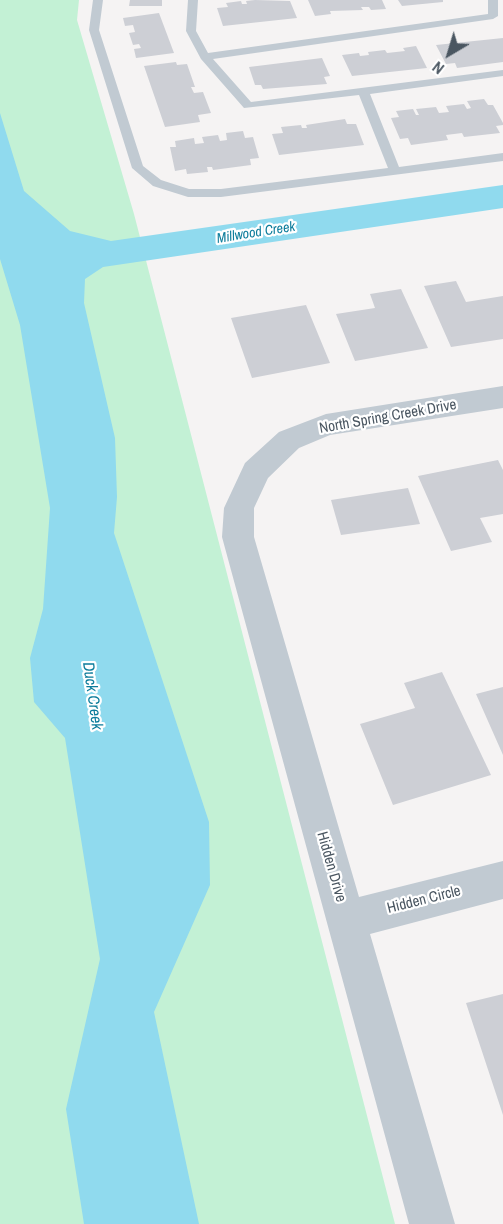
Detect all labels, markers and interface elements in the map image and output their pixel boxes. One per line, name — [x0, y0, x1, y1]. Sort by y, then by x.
north arrow — [419, 24, 479, 84]
text: N — [427, 57, 448, 80]
water label: Millwood Creek — [216, 219, 296, 247]
street label: North Spring Creek Drive — [318, 396, 458, 438]
water label: Duck Creek — [78, 661, 106, 731]
street label: Hidden Drive — [312, 830, 350, 904]
street label: Hidden Circle — [385, 882, 463, 918]

